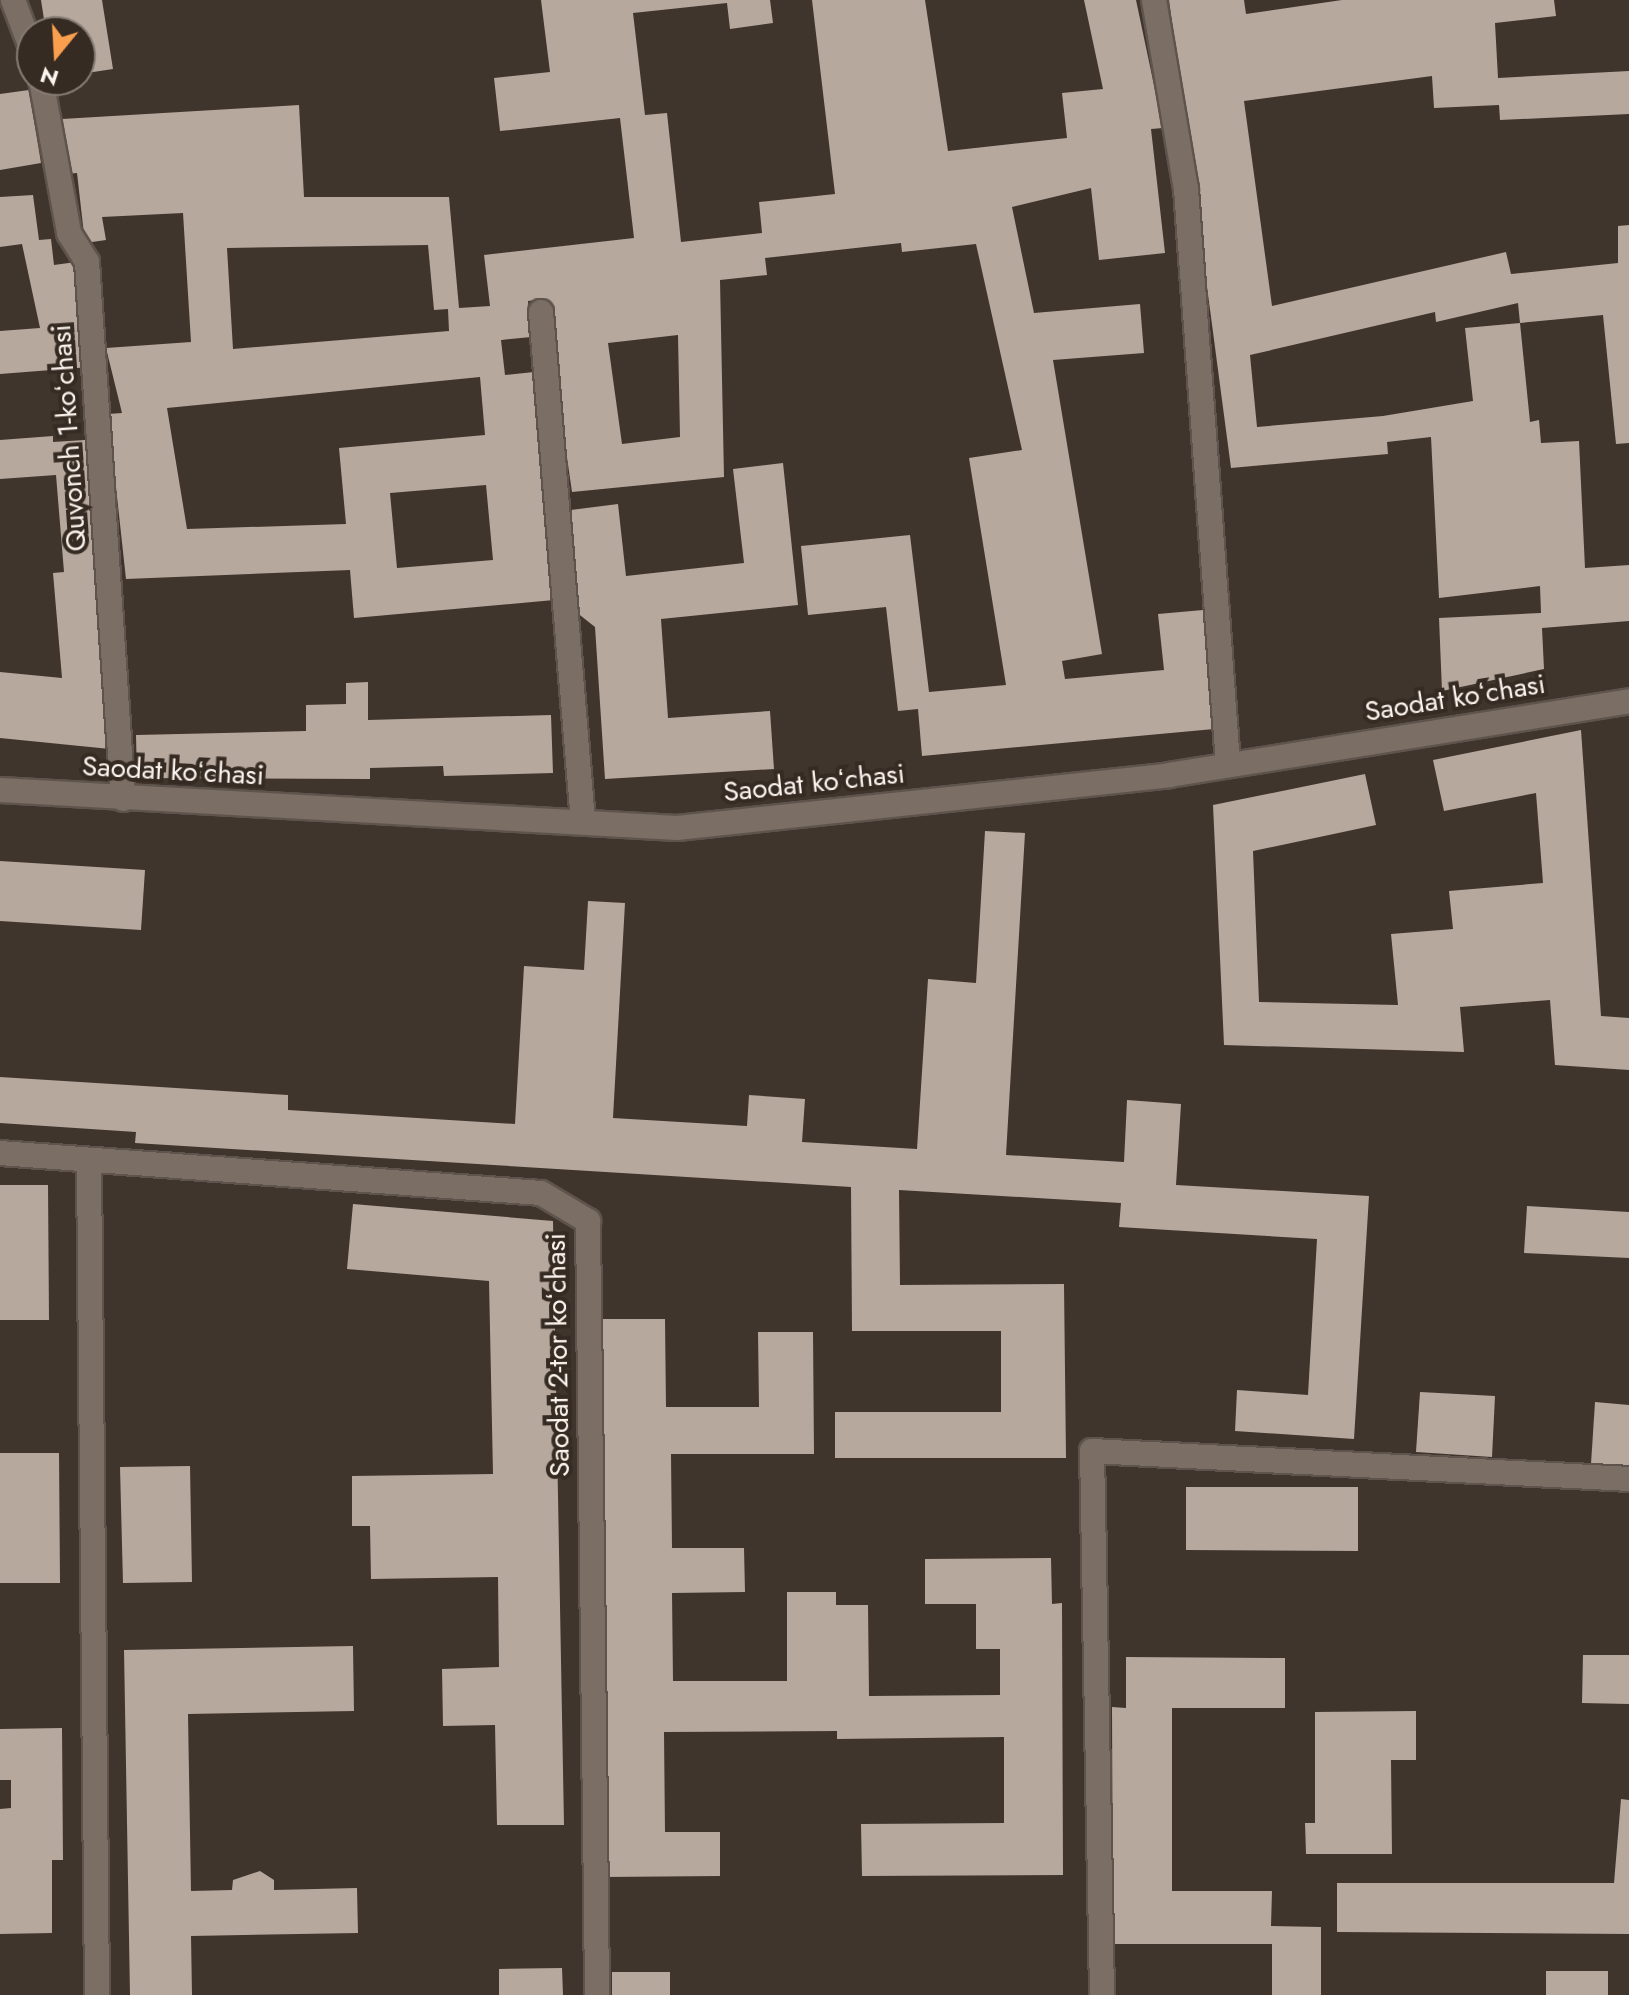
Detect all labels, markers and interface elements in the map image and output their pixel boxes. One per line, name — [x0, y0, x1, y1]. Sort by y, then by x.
north arrow — [16, 16, 96, 96]
text: N — [36, 59, 62, 95]
street label: Quvonch 1-koʻchasi — [44, 324, 94, 552]
street label: Saodat koʻchasi — [1362, 667, 1548, 729]
street label: Saodat koʻchasi — [81, 749, 265, 793]
street label: Saodat koʻchasi — [722, 757, 906, 809]
street label: Saodat 2-tor koʻchasi — [539, 1233, 577, 1477]

